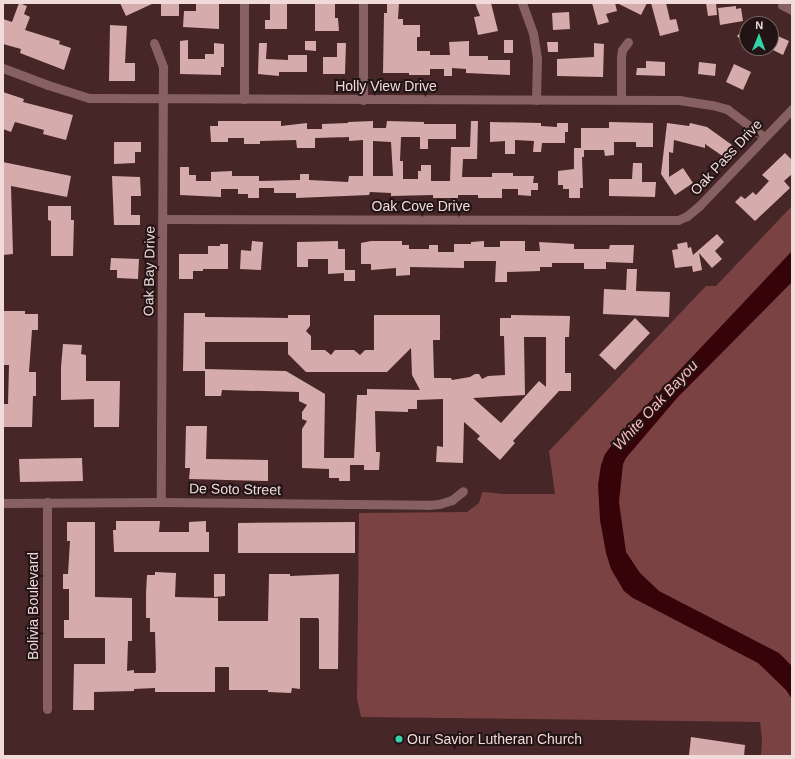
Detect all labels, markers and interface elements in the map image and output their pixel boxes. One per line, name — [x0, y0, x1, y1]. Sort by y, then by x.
north arrow — [739, 16, 779, 56]
text: N — [755, 19, 763, 31]
street label: Holly View Drive — [335, 78, 437, 94]
street label: Oak Pass Drive — [687, 116, 765, 198]
street label: Oak Cove Drive — [372, 198, 470, 214]
street label: Oak Bay Drive — [140, 226, 158, 316]
water label: White Oak Bayou — [609, 356, 701, 454]
street label: De Soto Street — [189, 480, 281, 498]
street label: Bolivia Boulevard — [25, 552, 41, 660]
place label: Our Savior Lutheran Church — [407, 731, 582, 747]
marker: Our Savior Lutheran Church — [394, 734, 404, 744]

